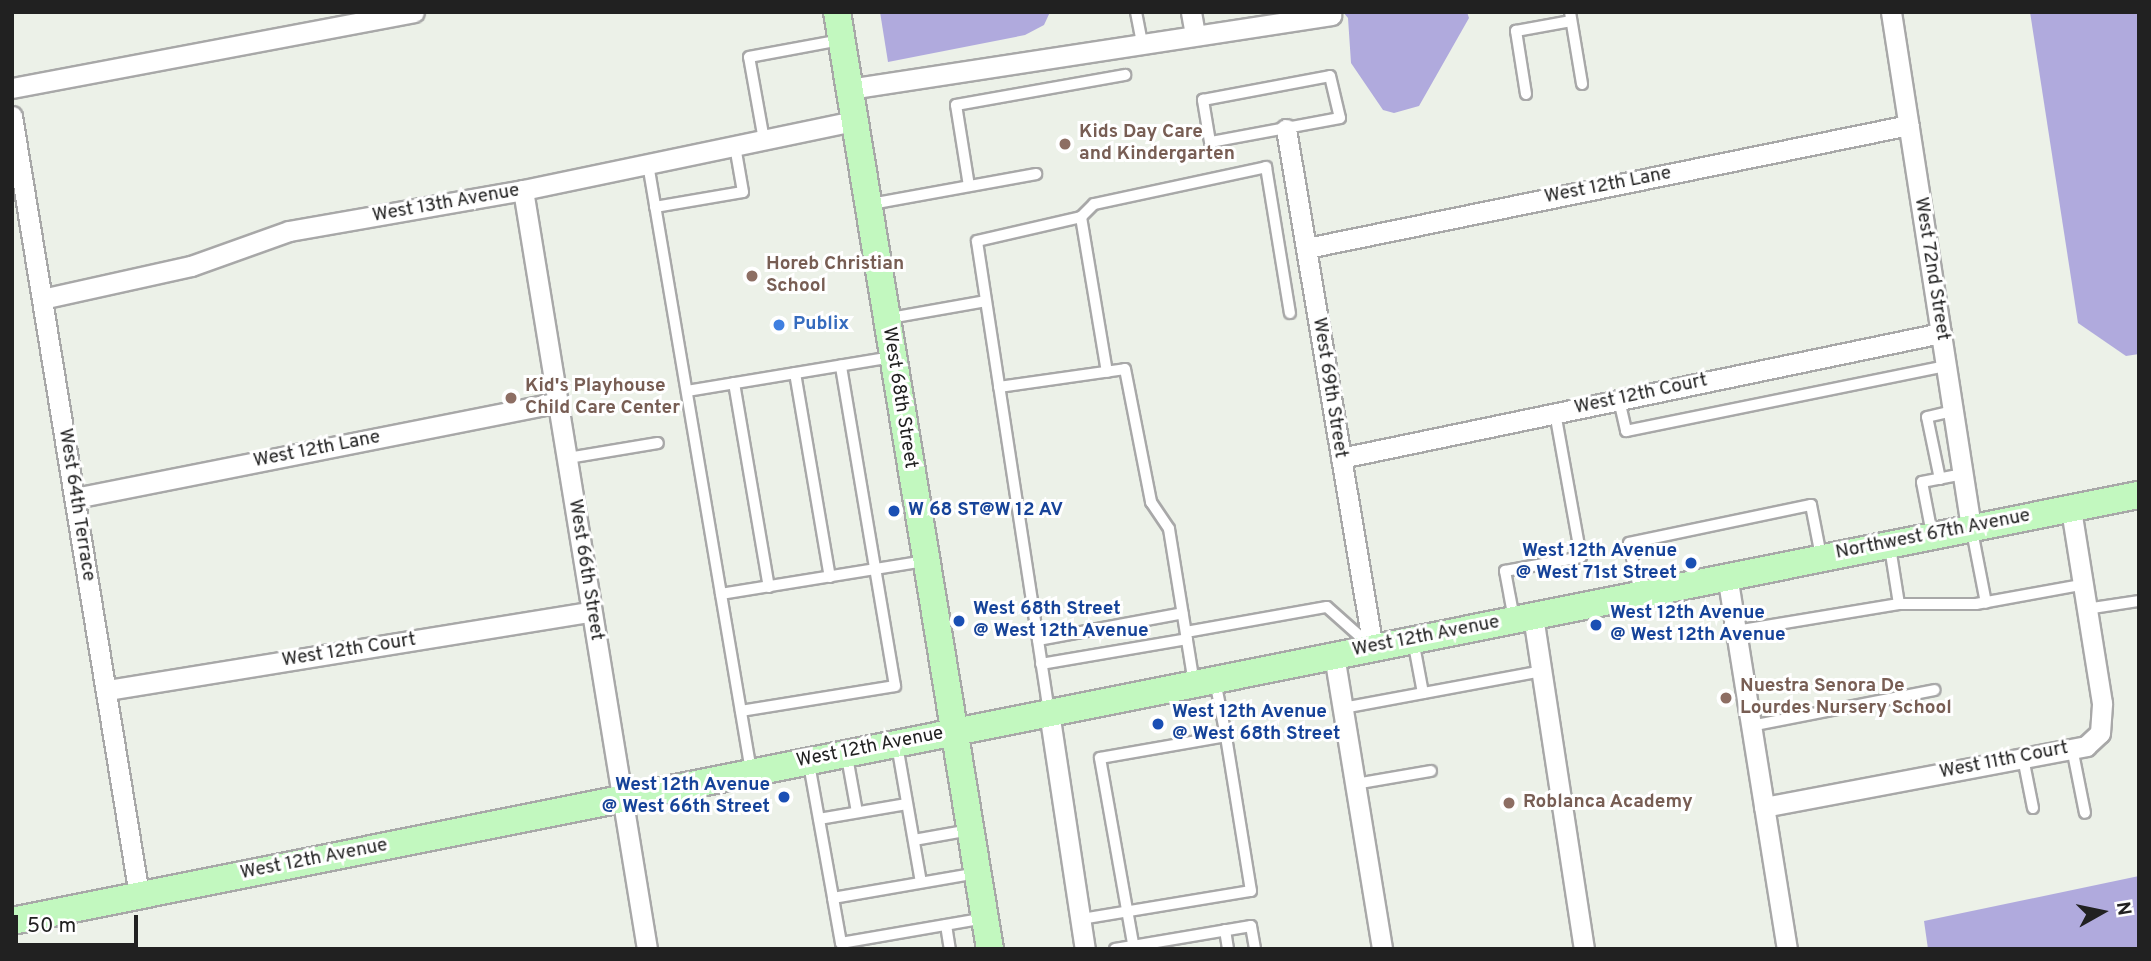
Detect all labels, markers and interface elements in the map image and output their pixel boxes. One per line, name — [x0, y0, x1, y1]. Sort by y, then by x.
place label: Kids Day Care and Kindergarten — [1079, 122, 1235, 166]
marker: Kids Day Care and Kindergarten — [1057, 136, 1073, 152]
street label: West 12th Lane — [1543, 163, 1673, 209]
street label: West 13th Avenue — [370, 180, 522, 228]
street label: West 72nd Street — [1908, 195, 1954, 343]
place label: Horeb Christian School — [766, 254, 904, 298]
marker: Horeb Christian School — [744, 268, 760, 284]
place label: Publix — [793, 314, 849, 336]
street label: West 69th Street — [1307, 316, 1351, 460]
marker: Publix — [771, 317, 787, 333]
street label: West 68th Street — [877, 326, 921, 470]
street label: West 12th Court — [1572, 370, 1710, 420]
place label: Kid's Playhouse Child Care Center — [525, 376, 680, 420]
marker: Kid's Playhouse Child Care Center — [503, 390, 519, 406]
street label: West 64th Terrace — [53, 427, 99, 583]
street label: West 12th Lane — [252, 427, 382, 473]
street label: West 66th Street — [563, 498, 607, 642]
place label: W 68 ST@W 12 AV — [908, 500, 1064, 522]
marker: W 68 ST@W 12 AV — [886, 503, 902, 519]
street label: Northwest 67th Avenue — [1833, 505, 2033, 565]
place label: West 12th Avenue @ West 71st Street — [1516, 541, 1677, 585]
marker: West 12th Avenue @ West 71st Street — [1683, 555, 1699, 571]
place label: West 68th Street @ West 12th Avenue — [973, 599, 1149, 643]
place label: West 12th Avenue @ West 12th Avenue — [1610, 603, 1786, 647]
street label: West 12th Avenue — [1350, 611, 1502, 663]
marker: West 68th Street @ West 12th Avenue — [951, 613, 967, 629]
marker: West 12th Avenue @ West 12th Avenue — [1588, 617, 1604, 633]
street label: West 12th Court — [280, 629, 418, 673]
place label: Nuestra Senora De Lourdes Nursery School — [1740, 676, 1952, 720]
marker: Nuestra Senora De Lourdes Nursery School — [1718, 690, 1734, 706]
place label: West 12th Avenue @ West 68th Street — [1172, 702, 1340, 746]
marker: West 12th Avenue @ West 68th Street — [1150, 716, 1166, 732]
street label: West 12th Avenue — [794, 722, 946, 774]
street label: West 11th Court — [1938, 737, 2070, 785]
place label: West 12th Avenue @ West 66th Street — [602, 775, 770, 819]
marker: West 12th Avenue @ West 66th Street — [776, 789, 792, 805]
place label: Roblanca Academy — [1523, 792, 1694, 814]
marker: Roblanca Academy — [1501, 795, 1517, 811]
street label: West 12th Avenue — [238, 834, 390, 886]
north arrow — [2067, 877, 2137, 947]
text: N — [2110, 900, 2136, 917]
scale bar — [18, 902, 142, 946]
text: 50 m — [27, 913, 76, 940]

